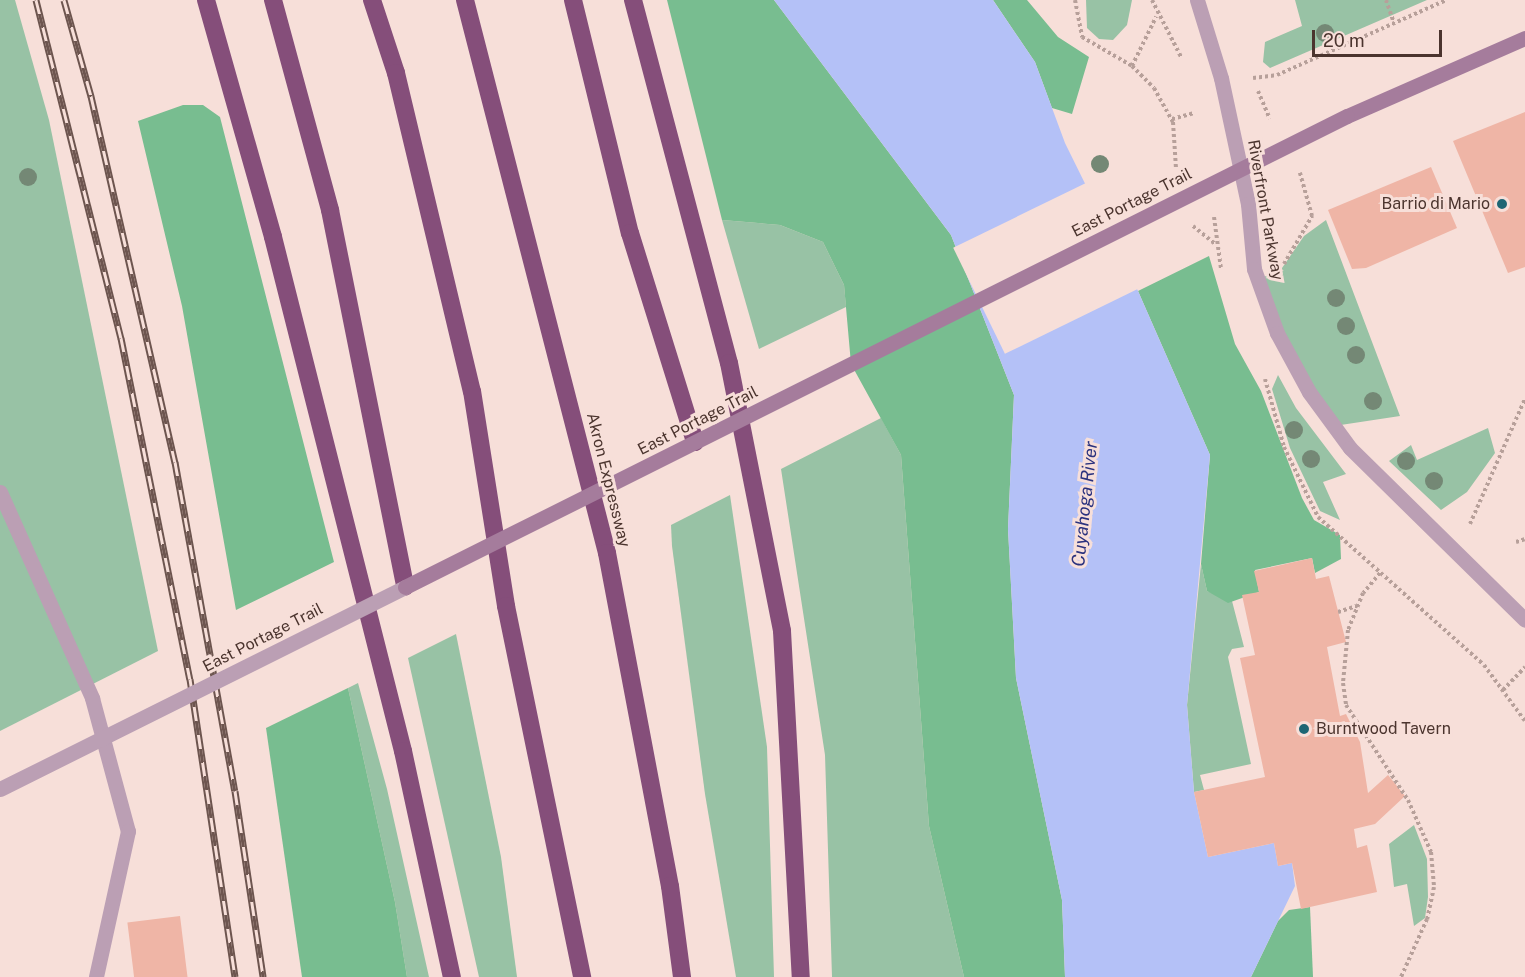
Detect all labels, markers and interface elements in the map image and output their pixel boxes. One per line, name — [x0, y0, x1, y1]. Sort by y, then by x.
scale bar — [1315, 18, 1446, 56]
text: 20 m — [1323, 30, 1365, 51]
street label: Riverfront Parkway — [1243, 138, 1287, 282]
street label: East Portage Trail — [1069, 164, 1195, 242]
place label: Barrio di Mario — [1381, 194, 1490, 214]
marker: Barrio di Mario — [1495, 197, 1509, 211]
street label: East Portage Trail — [635, 382, 761, 460]
street label: Akron Expressway — [582, 411, 634, 549]
water label: Cuyahoga River — [1068, 440, 1102, 568]
street label: East Portage Trail — [200, 599, 326, 677]
place label: Burntwood Tavern — [1316, 719, 1451, 739]
marker: Burntwood Tavern — [1297, 722, 1311, 736]

